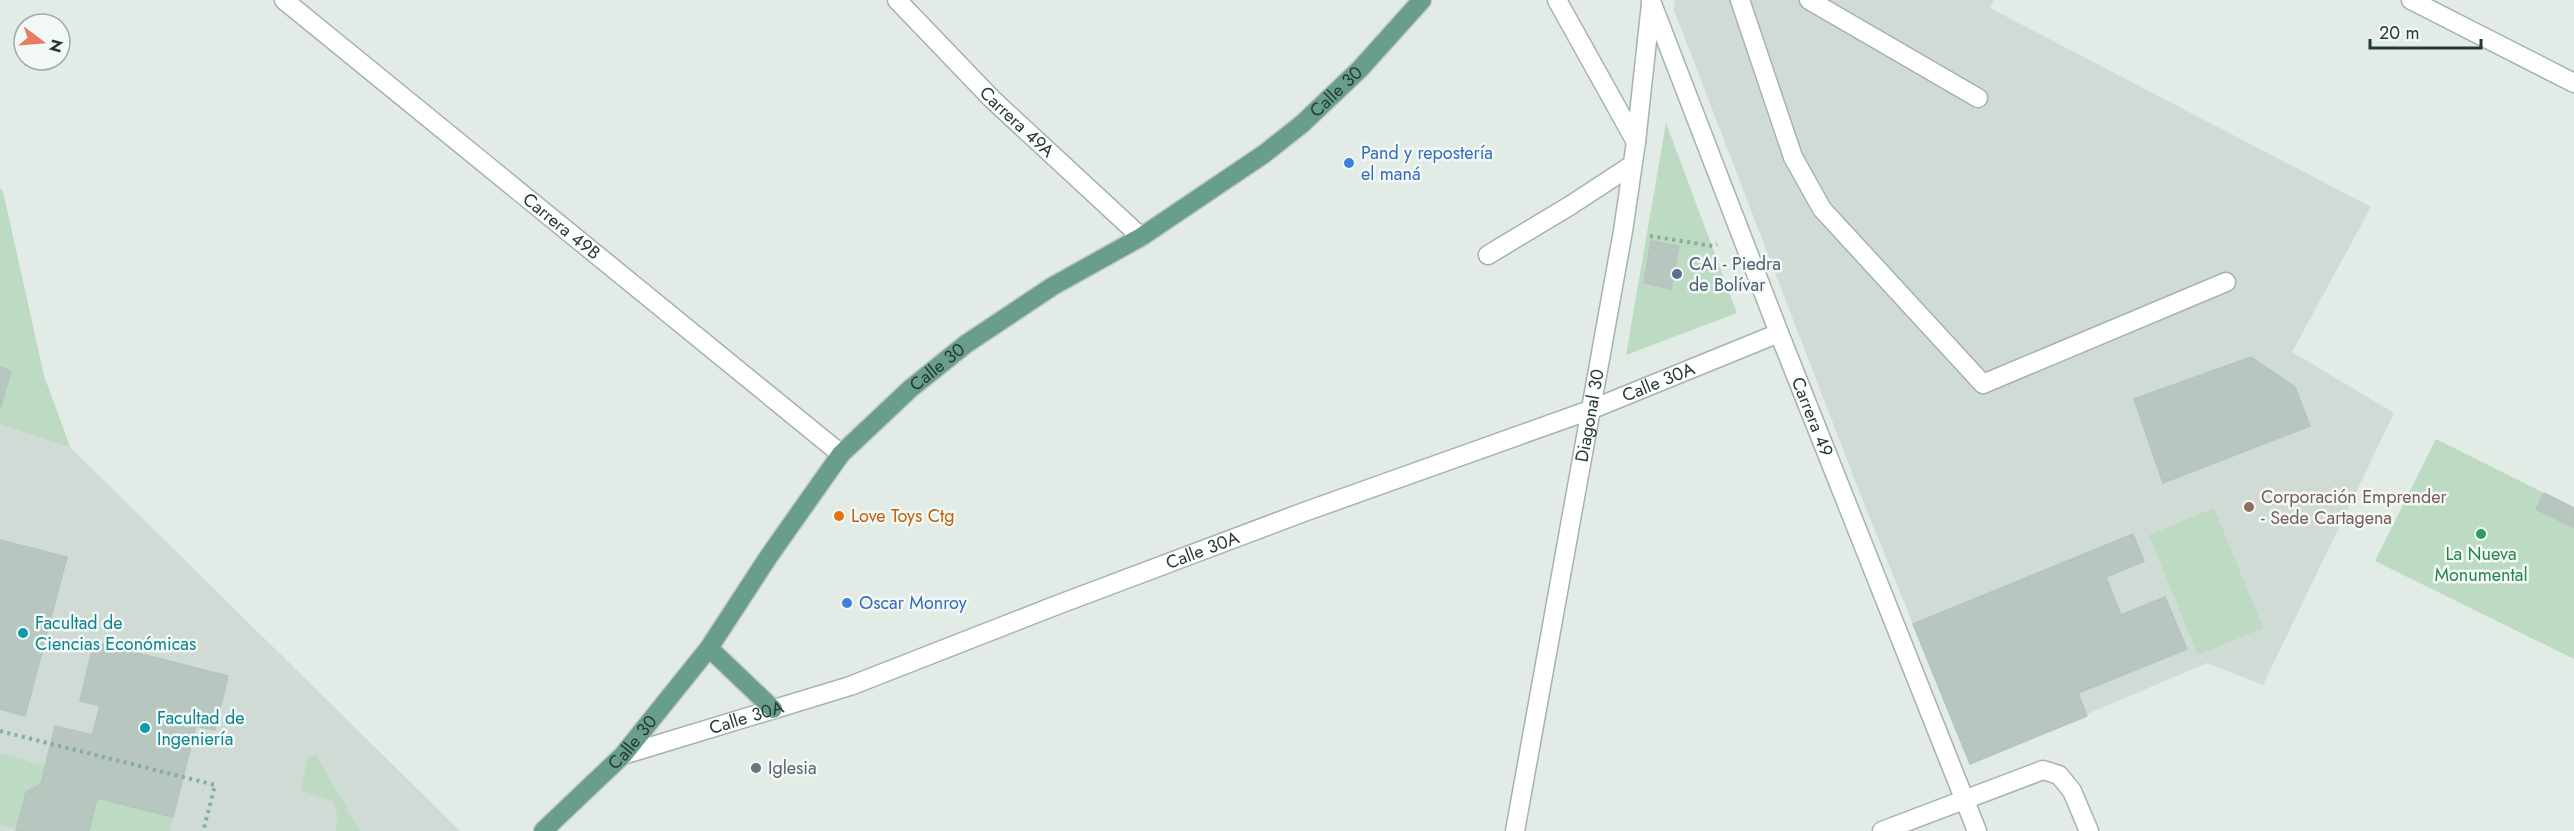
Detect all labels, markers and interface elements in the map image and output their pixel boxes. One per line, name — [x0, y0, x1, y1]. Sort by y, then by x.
north arrow — [12, 12, 72, 72]
scale bar — [2370, 12, 2481, 50]
text: 20 m — [2379, 20, 2419, 46]
text: N — [43, 37, 69, 55]
street label: Calle 30 — [1304, 60, 1369, 123]
street label: Carrera 49A — [973, 80, 1060, 164]
place label: Pand y repostería el maná — [1361, 140, 1493, 187]
marker: Pand y repostería el maná — [1342, 156, 1356, 170]
street label: Carrera 49B — [517, 187, 606, 266]
place label: CAI - Piedra de Bolívar — [1689, 251, 1781, 298]
marker: CAI - Piedra de Bolívar — [1670, 267, 1684, 281]
street label: Calle 30 — [904, 337, 971, 398]
street label: Calle 30A — [1618, 356, 1699, 409]
street label: Diagonal 30 — [1569, 367, 1611, 464]
street label: Carrera 49 — [1785, 373, 1840, 460]
place label: Corporación Emprender - Sede Cartagena — [2261, 484, 2448, 531]
marker: Corporación Emprender - Sede Cartagena — [2242, 500, 2256, 514]
place label: Love Toys Ctg — [851, 503, 955, 529]
marker: Love Toys Ctg — [832, 509, 846, 523]
street label: Calle 30A — [1162, 525, 1243, 576]
marker: La Nueva Monumental — [2474, 527, 2488, 541]
place label: La Nueva Monumental — [2434, 541, 2528, 588]
place label: Oscar Monroy — [859, 590, 967, 616]
marker: Oscar Monroy — [840, 596, 854, 610]
place label: Facultad de Ciencias Económicas — [35, 610, 196, 657]
marker: Facultad de Ciencias Económicas — [16, 626, 30, 640]
street label: Calle 30A — [706, 694, 787, 741]
place label: Facultad de Ingeniería — [157, 705, 244, 752]
street label: Calle 30 — [602, 709, 663, 776]
marker: Facultad de Ingeniería — [138, 721, 152, 735]
place label: Iglesia — [768, 755, 817, 781]
marker: Iglesia — [749, 761, 763, 775]

